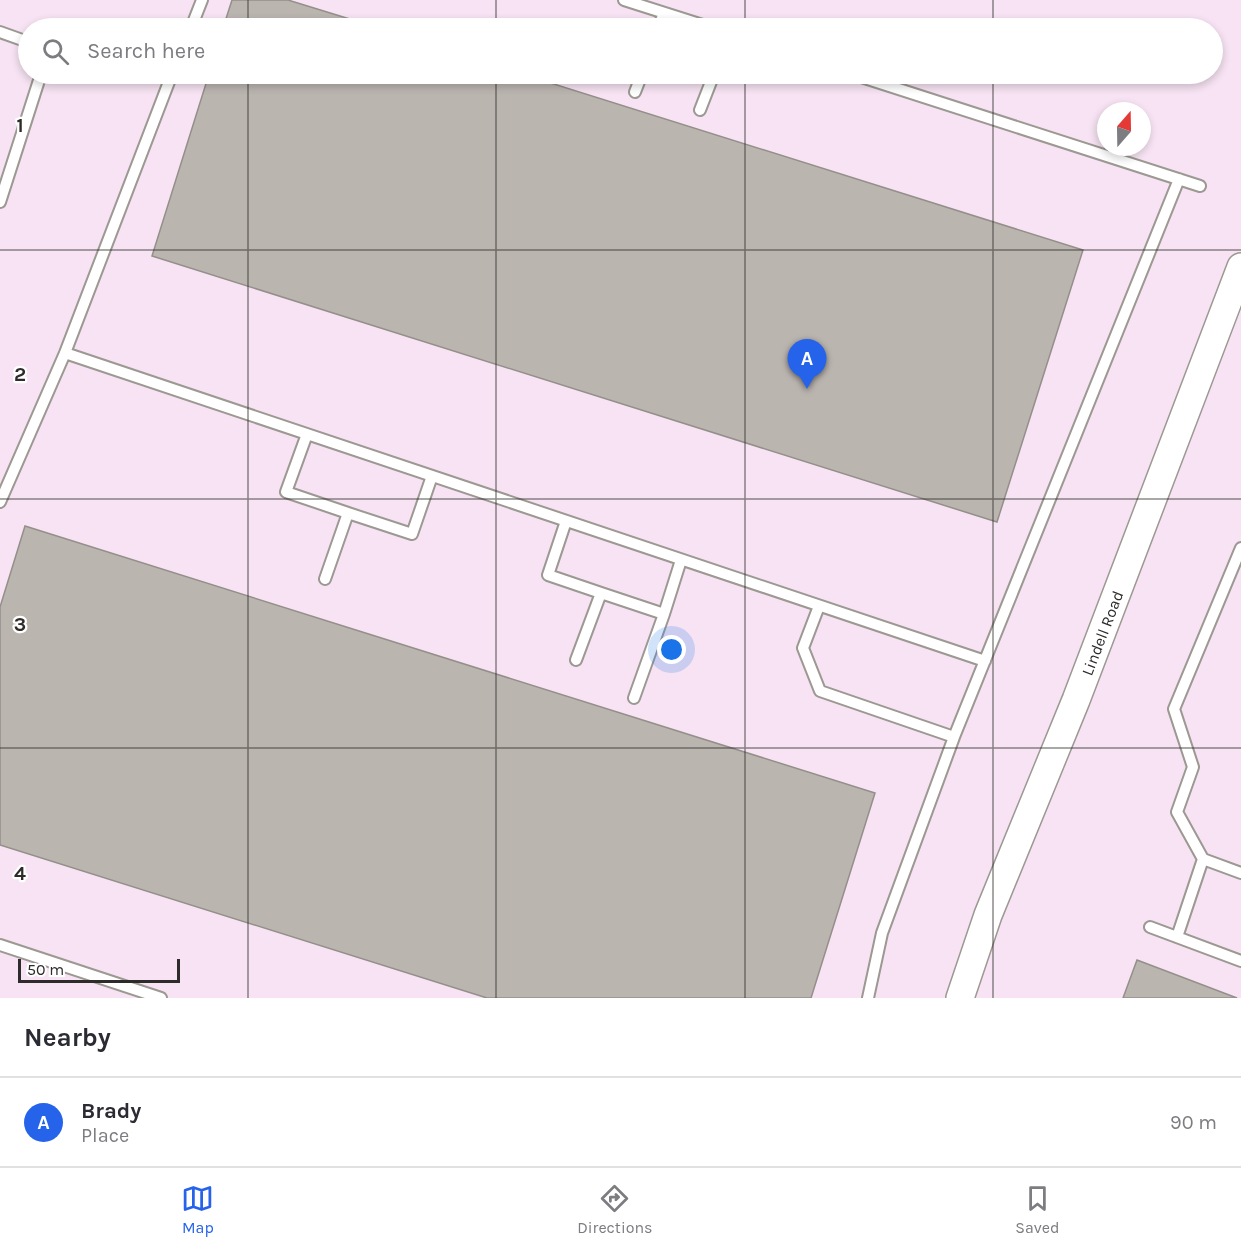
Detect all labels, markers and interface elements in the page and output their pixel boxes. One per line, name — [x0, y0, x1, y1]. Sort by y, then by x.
search box — [18, 18, 1223, 84]
icon: search — [39, 35, 72, 68]
text: Search here — [87, 38, 205, 64]
north arrow — [1097, 102, 1151, 156]
text: 1 — [16, 114, 24, 137]
pin: A — [788, 340, 826, 389]
text: 2 — [14, 363, 26, 386]
street label: Lindell Road — [1078, 588, 1127, 678]
text: 3 — [14, 613, 26, 636]
your location — [657, 635, 686, 664]
text: 4 — [14, 862, 26, 885]
scale bar — [18, 956, 180, 984]
text: 50 m — [27, 960, 64, 979]
text: Nearby — [24, 1022, 111, 1053]
text: Brady — [81, 1098, 141, 1124]
text: A — [37, 1111, 50, 1134]
text: 90 m — [1170, 1111, 1217, 1134]
text: Place — [81, 1124, 129, 1147]
tab: Map — [181, 1182, 214, 1237]
tab: Directions — [577, 1182, 652, 1237]
tab: Saved — [1015, 1182, 1060, 1237]

